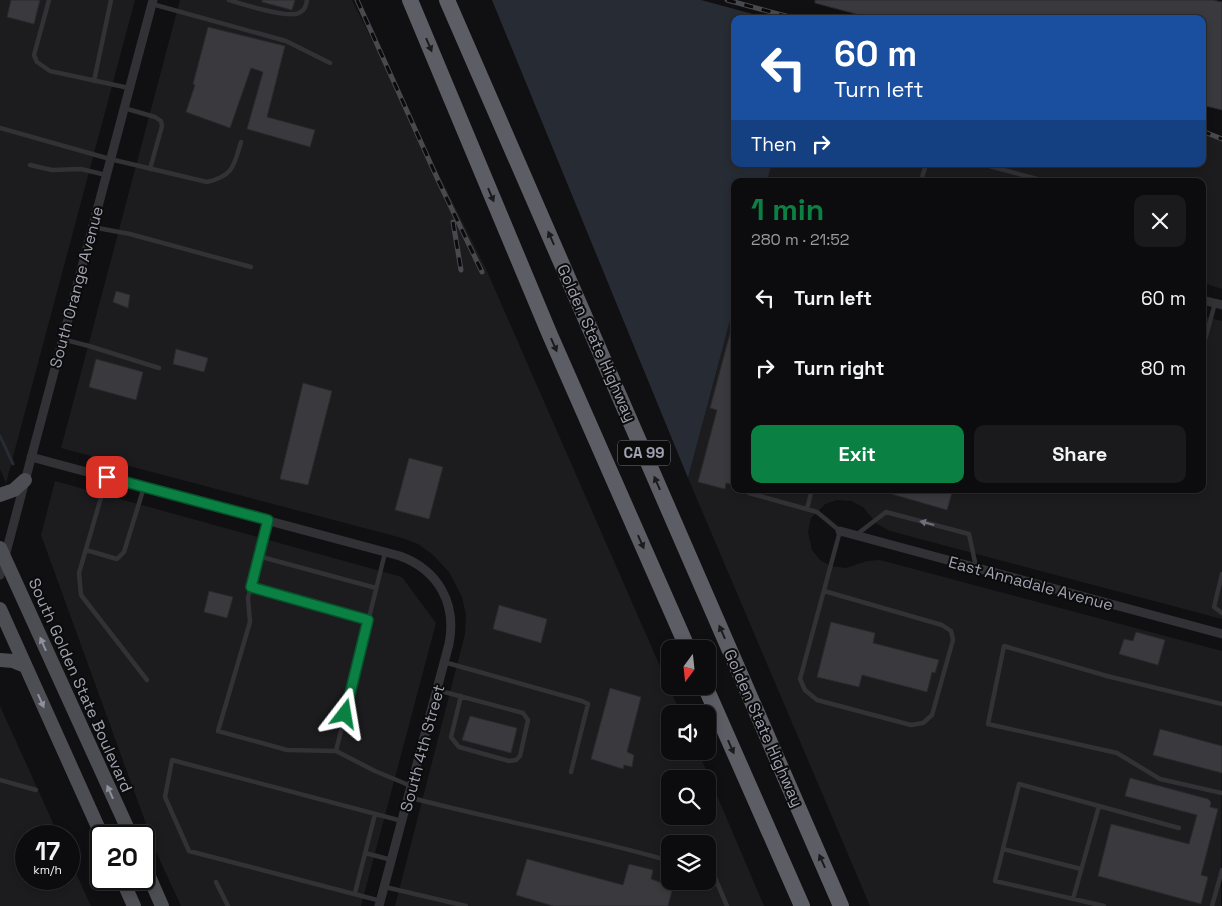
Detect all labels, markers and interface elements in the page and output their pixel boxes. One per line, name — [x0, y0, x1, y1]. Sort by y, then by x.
text: 60 m — [834, 32, 917, 76]
icon: left — [751, 35, 816, 100]
one-way arrow — [425, 38, 433, 52]
text: Turn left — [834, 75, 924, 103]
icon: right — [807, 130, 835, 158]
text: Then — [751, 132, 797, 157]
one-way arrow — [488, 188, 496, 202]
text: 1 min — [751, 190, 824, 229]
button: close — [1134, 195, 1186, 247]
street label: South Orange Avenue — [45, 204, 108, 370]
text: 280 m · 21:52 — [751, 229, 849, 250]
one-way arrow — [546, 231, 554, 245]
street label: Golden State Highway — [552, 261, 641, 425]
icon: left — [751, 284, 779, 312]
text: Turn left — [794, 286, 872, 311]
text: 60 m — [1141, 286, 1186, 311]
one-way arrow — [551, 338, 559, 352]
icon: right — [751, 354, 779, 382]
text: Turn right — [794, 356, 884, 381]
text: 80 m — [1141, 356, 1186, 381]
button: Exit — [751, 425, 964, 483]
button: Share — [974, 425, 1186, 483]
road number: CA 99 — [618, 440, 670, 466]
pin — [86, 456, 128, 498]
icon: arrive — [93, 463, 121, 491]
one-way arrow — [653, 476, 661, 490]
one-way arrow — [920, 519, 935, 527]
one-way arrow — [637, 535, 645, 549]
street label: East Annadale Avenue — [946, 551, 1116, 616]
street label: South Golden State Boulevard — [24, 575, 137, 796]
one-way arrow — [718, 625, 726, 639]
one-way arrow — [39, 637, 47, 651]
north arrow — [661, 640, 716, 695]
map controls — [661, 640, 716, 890]
street label: Golden State Highway — [719, 646, 808, 810]
street label: South 4th Street — [395, 682, 450, 814]
position arrow — [318, 687, 370, 739]
one-way arrow — [38, 694, 46, 708]
button: sound — [661, 705, 716, 760]
one-way arrow — [728, 740, 736, 754]
button: search — [661, 770, 716, 825]
one-way arrow — [106, 785, 114, 799]
speed limit sign: 20 — [90, 825, 155, 890]
text: 17 — [35, 835, 60, 867]
button: layers — [661, 835, 716, 890]
one-way arrow — [817, 854, 825, 868]
text: km/h — [33, 862, 62, 878]

